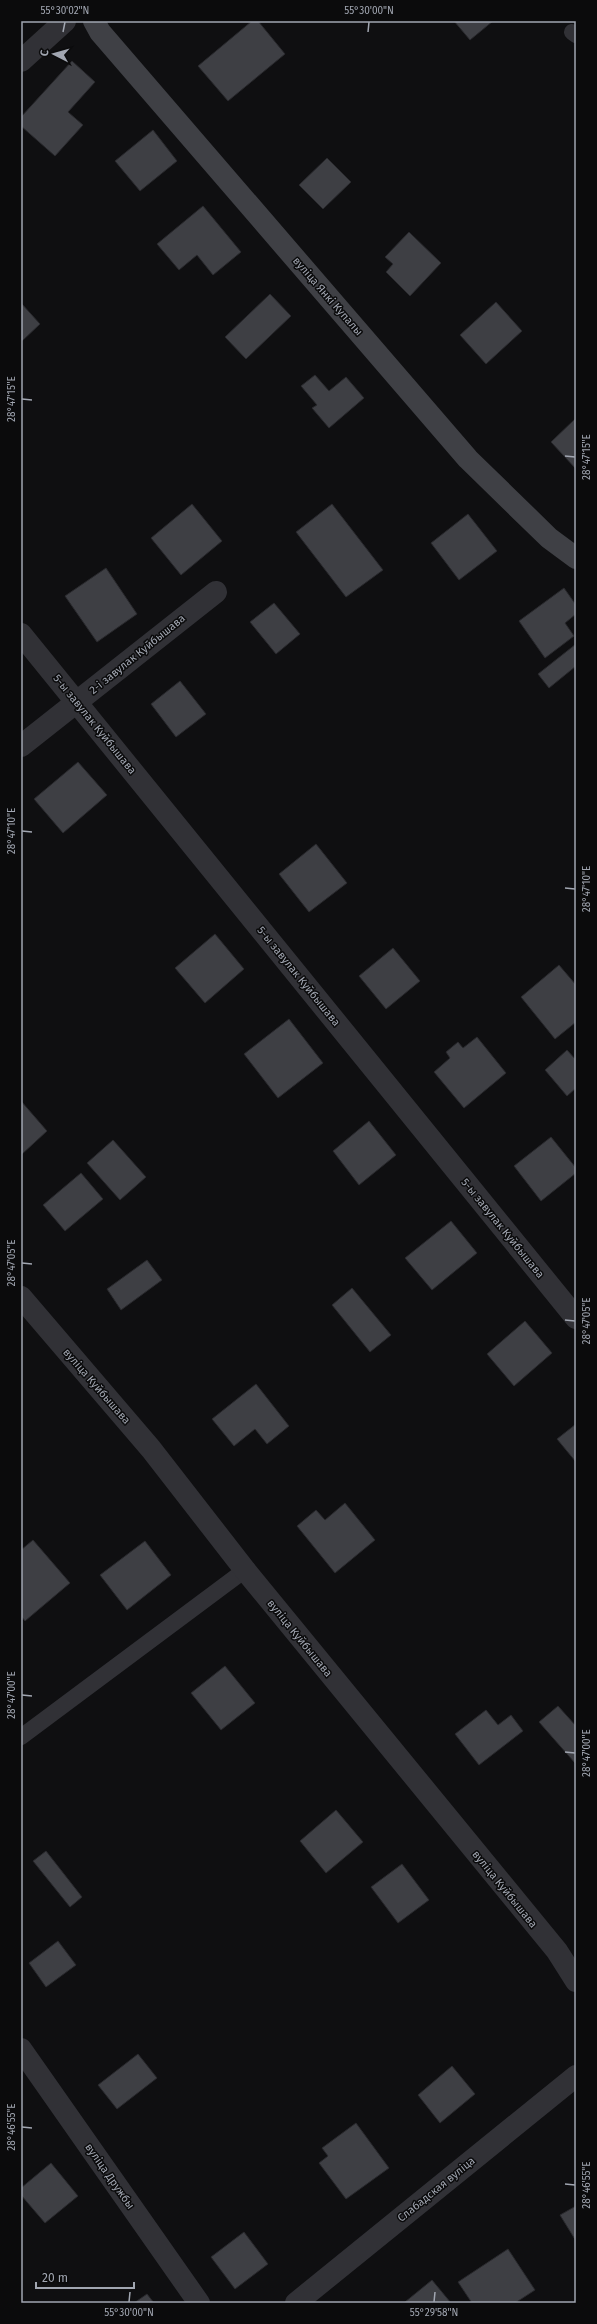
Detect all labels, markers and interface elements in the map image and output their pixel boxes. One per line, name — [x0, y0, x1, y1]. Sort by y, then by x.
text: 55°30'02"N — [41, 5, 89, 17]
text: 55°30'00"N — [344, 5, 394, 17]
north arrow — [34, 34, 74, 74]
text: С — [38, 49, 51, 57]
street label: вуліца Янкі Купалы — [290, 254, 365, 338]
text: 28°47'15"E — [6, 376, 18, 422]
text: 28°47'15"E — [581, 434, 593, 480]
street label: 2-і завулак Куйбышава — [87, 612, 188, 697]
street label: 5-ы завулак Куйбышава — [50, 672, 139, 777]
text: 28°47'10"E — [6, 808, 18, 854]
text: 28°47'10"E — [581, 866, 593, 912]
street label: 5-ы завулак Куйбышава — [254, 924, 343, 1029]
street label: 5-ы завулак Куйбышава — [458, 1176, 547, 1281]
text: 28°47'05"E — [6, 1239, 18, 1287]
text: 28°47'05"E — [581, 1297, 593, 1345]
street label: вуліца Куйбышава — [60, 1346, 133, 1427]
street label: вуліца Куйбышава — [264, 1597, 335, 1680]
text: 28°47'00"E — [6, 1671, 18, 1719]
text: 28°47'00"E — [581, 1729, 593, 1777]
street label: вуліца Куйбышава — [469, 1848, 540, 1931]
text: 28°46'55"E — [6, 2103, 18, 2151]
street label: вуліца Дружбы — [82, 2141, 137, 2212]
street label: Слабадская вуліца — [395, 2154, 478, 2225]
text: 28°46'55"E — [581, 2161, 593, 2209]
scale bar — [36, 2264, 134, 2290]
text: 20 m — [42, 2271, 68, 2285]
text: 55°30'00"N — [104, 2307, 154, 2319]
text: 55°29'58"N — [410, 2307, 458, 2319]

